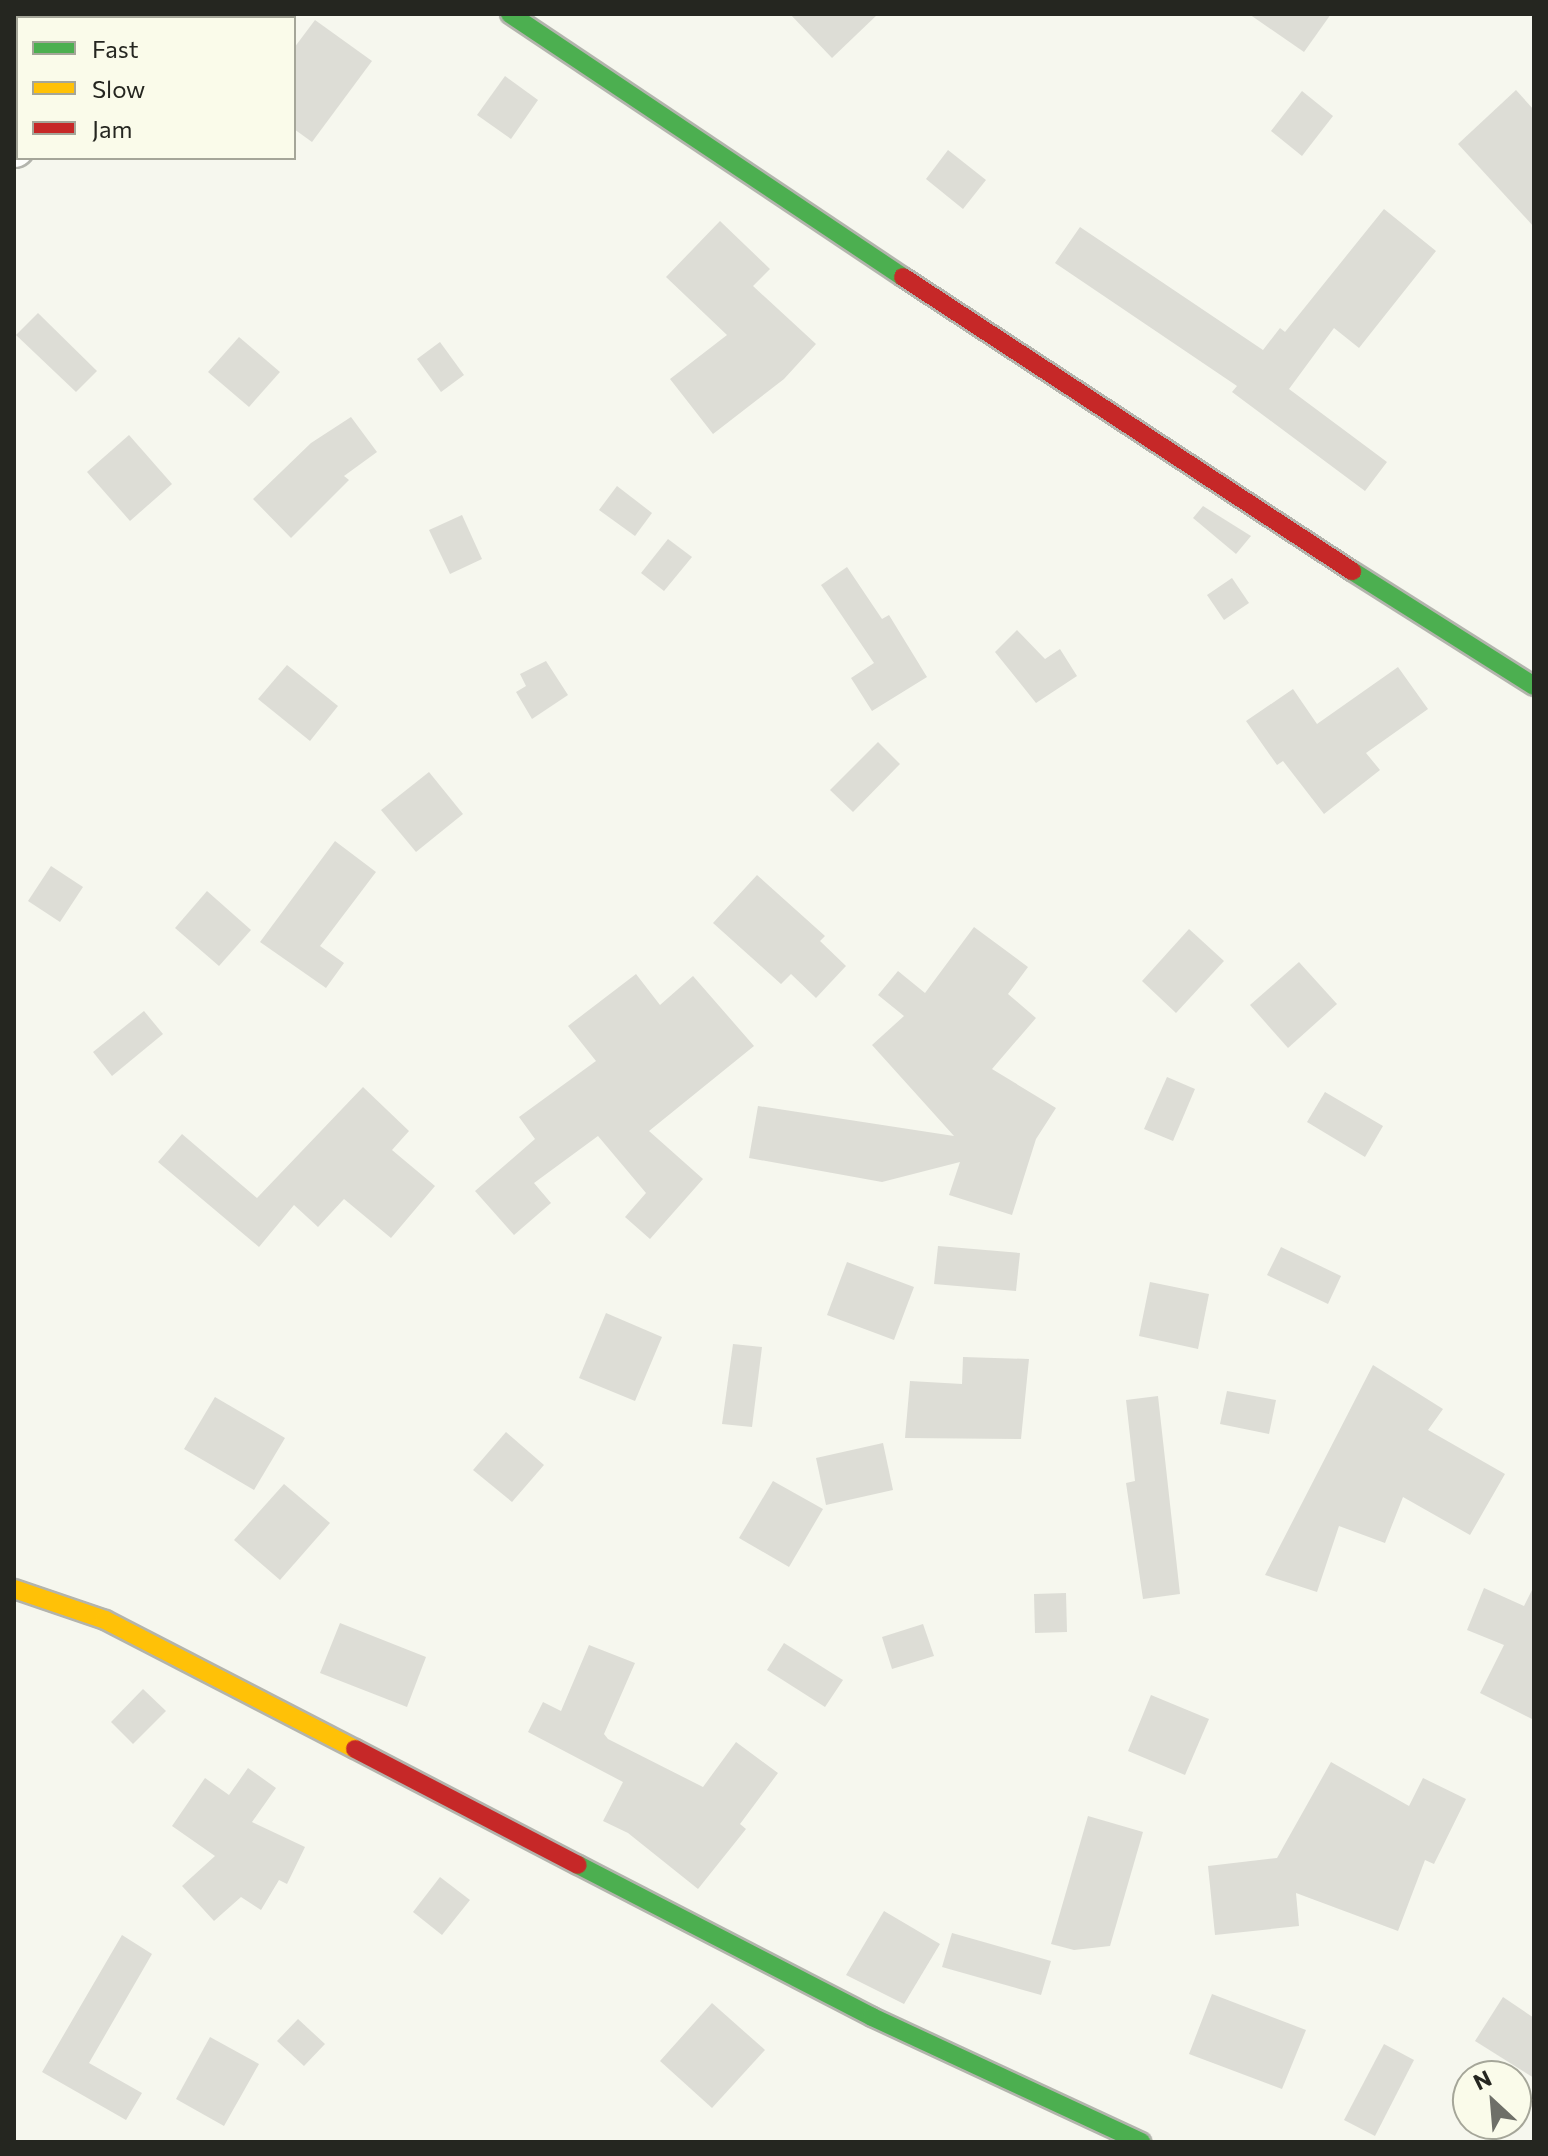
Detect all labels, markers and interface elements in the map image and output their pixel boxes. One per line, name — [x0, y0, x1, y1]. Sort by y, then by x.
legend — [16, 16, 296, 160]
text: Fast — [92, 34, 139, 63]
text: Slow — [92, 74, 145, 103]
text: Jam — [92, 114, 132, 143]
north arrow — [1452, 2060, 1532, 2140]
text: N — [1469, 2064, 1495, 2096]

